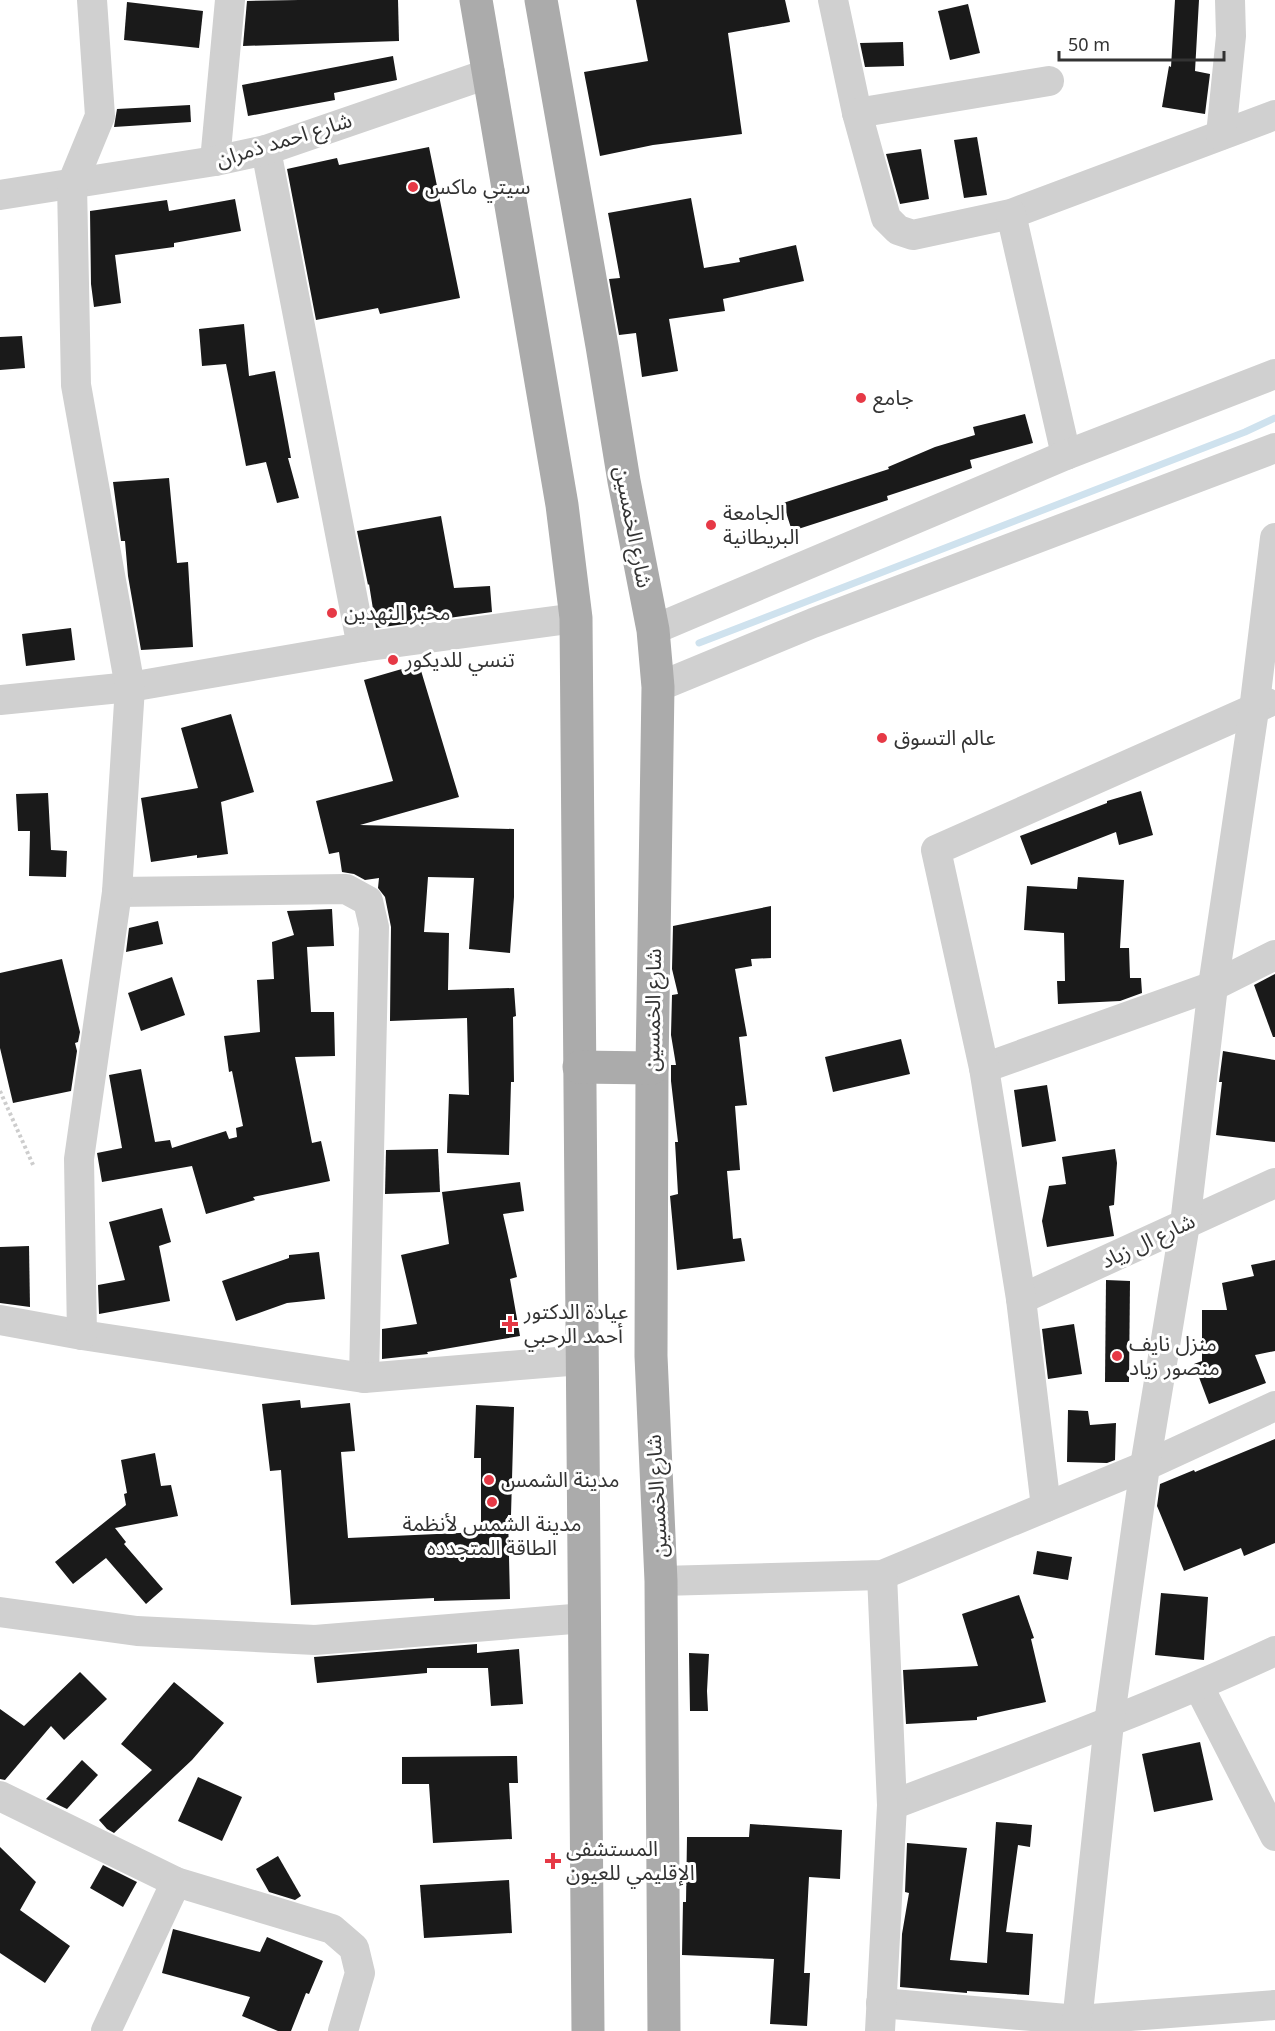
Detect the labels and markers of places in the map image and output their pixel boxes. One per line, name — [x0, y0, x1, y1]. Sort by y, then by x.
place label: سيتي ماكس — [425, 172, 530, 203]
marker: سيتي ماكس — [406, 180, 420, 194]
place label: جامع — [873, 383, 914, 413]
marker: جامع — [854, 391, 868, 405]
place label: الجامعة البريطانية — [723, 498, 799, 550]
marker: الجامعة البريطانية — [704, 518, 718, 532]
place label: مخبز النهدين — [344, 598, 450, 626]
marker: مخبز النهدين — [325, 606, 339, 620]
place label: تنسي للديكور — [404, 645, 515, 676]
marker: تنسي للديكور — [386, 653, 400, 667]
place label: عالم التسوق — [894, 723, 996, 753]
marker: عالم التسوق — [875, 731, 889, 745]
place label: عيادة الدكتور أحمد الرحبي — [523, 1297, 628, 1352]
marker: عيادة الدكتور أحمد الرحبي — [501, 1315, 519, 1333]
place label: منزل نايف منصور زياد — [1129, 1329, 1220, 1381]
marker: منزل نايف منصور زياد — [1110, 1349, 1124, 1363]
place label: مدينة الشمس — [501, 1465, 619, 1493]
marker: مدينة الشمس — [482, 1473, 496, 1487]
marker: مدينة الشمس لأنظمة الطاقة المتجدده — [485, 1495, 499, 1509]
place label: مدينة الشمس لأنظمة الطاقة المتجدده — [402, 1509, 582, 1561]
place label: المستشفى الإقليمي للعيون — [566, 1834, 695, 1889]
marker: المستشفى الإقليمي للعيون — [544, 1852, 562, 1870]

